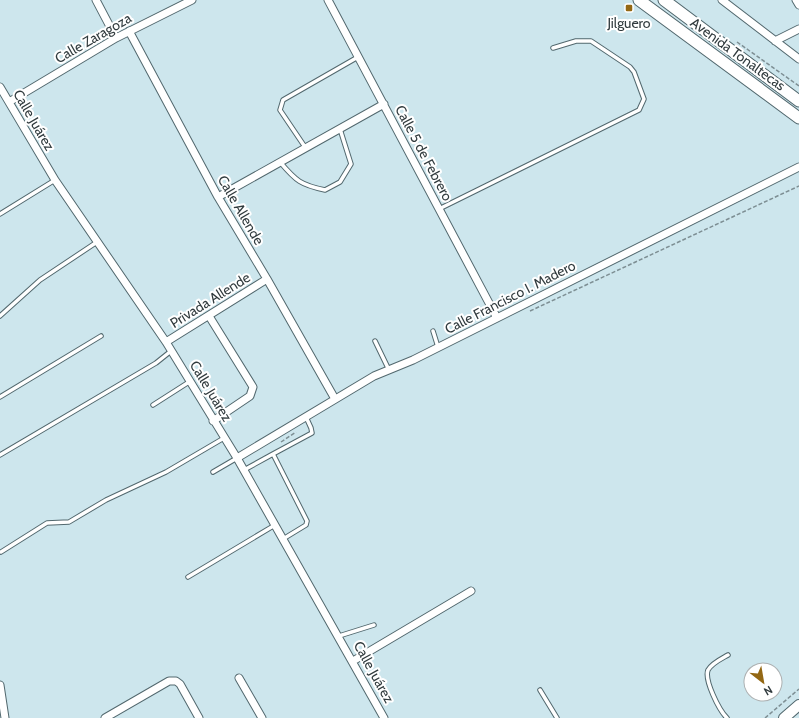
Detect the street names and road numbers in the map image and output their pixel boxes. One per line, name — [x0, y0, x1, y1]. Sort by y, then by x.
street label: Calle Zaragoza — [52, 9, 135, 67]
street label: Avenida Tonaltecas — [687, 13, 789, 95]
street label: Calle Juárez — [9, 86, 59, 154]
street label: Calle 5 de Febrero — [391, 102, 457, 204]
street label: Calle Allende — [214, 172, 268, 248]
street label: Calle Francisco I. Madero — [442, 256, 579, 338]
street label: Privada Allende — [166, 268, 254, 332]
street label: Calle Juárez — [186, 357, 236, 425]
street label: Calle Juárez — [350, 638, 398, 706]

